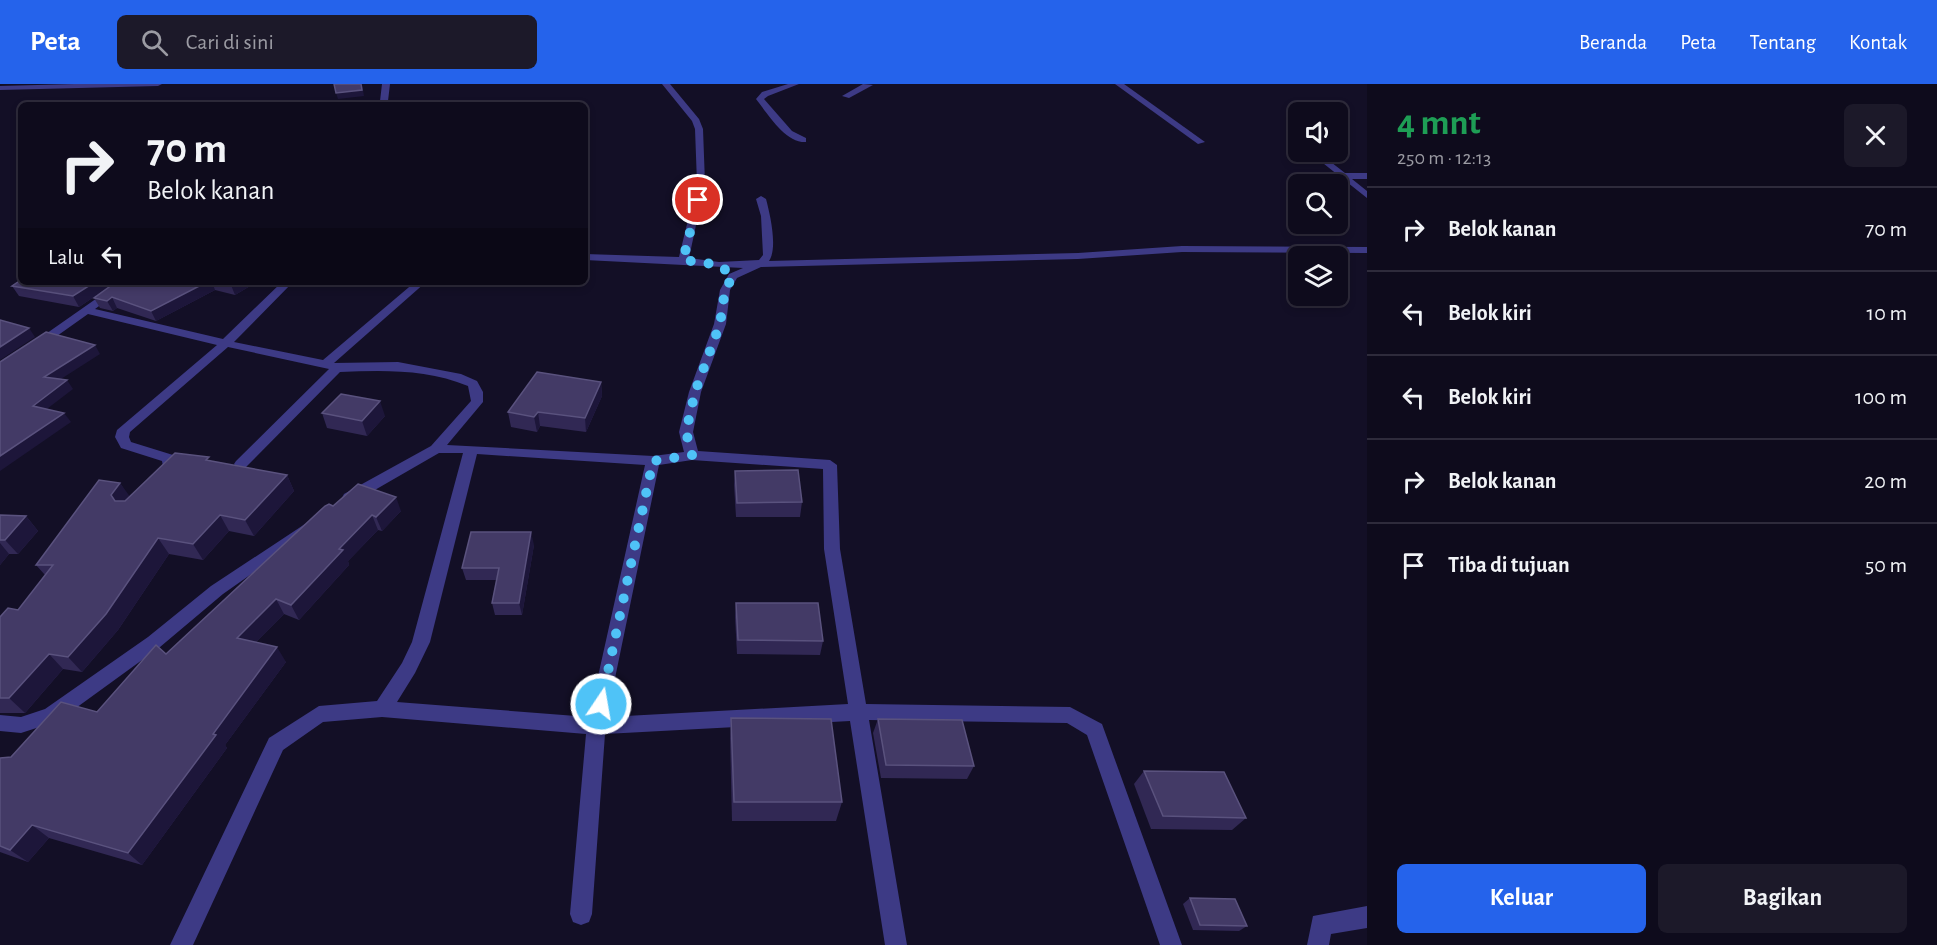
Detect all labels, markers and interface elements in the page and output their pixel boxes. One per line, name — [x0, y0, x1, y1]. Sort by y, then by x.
search box — [117, 15, 537, 69]
icon: search — [138, 26, 171, 59]
text: Peta — [30, 28, 81, 56]
text: Cari di sini — [186, 31, 274, 53]
text: Beranda — [1579, 32, 1647, 53]
text: Peta — [1680, 32, 1716, 53]
text: Tentang — [1749, 32, 1816, 53]
text: Kontak — [1849, 32, 1907, 53]
map controls — [1288, 102, 1348, 306]
button: sound — [1288, 102, 1348, 162]
button: close — [1844, 104, 1907, 167]
text: 4 mnt — [1397, 105, 1481, 141]
icon: right — [48, 126, 126, 204]
text: 70 m — [147, 128, 227, 170]
text: 250 m · 12:13 — [1397, 148, 1491, 168]
pin — [672, 174, 723, 225]
button: search — [1288, 174, 1348, 234]
text: Belok kanan — [147, 177, 274, 204]
icon: arrive — [681, 183, 714, 216]
icon: right — [1397, 213, 1430, 246]
text: Belok kanan — [1448, 218, 1556, 240]
text: 70 m — [1865, 218, 1907, 240]
icon: left — [96, 240, 129, 273]
text: Lalu — [48, 246, 84, 268]
button: layers — [1288, 246, 1348, 306]
icon: left — [1397, 297, 1430, 330]
text: Belok kiri — [1448, 302, 1532, 324]
text: 10 m — [1867, 302, 1907, 324]
icon: left — [1397, 381, 1430, 414]
text: Belok kiri — [1448, 386, 1532, 408]
text: 100 m — [1855, 386, 1907, 408]
icon: right — [1397, 465, 1430, 498]
text: Belok kanan — [1448, 470, 1556, 492]
text: 20 m — [1864, 470, 1907, 492]
icon: arrive — [1397, 549, 1430, 582]
text: Tiba di tujuan — [1448, 554, 1570, 576]
text: 50 m — [1865, 554, 1907, 576]
position arrow — [569, 672, 633, 736]
button: Keluar — [1397, 864, 1646, 933]
button: Bagikan — [1658, 864, 1907, 933]

